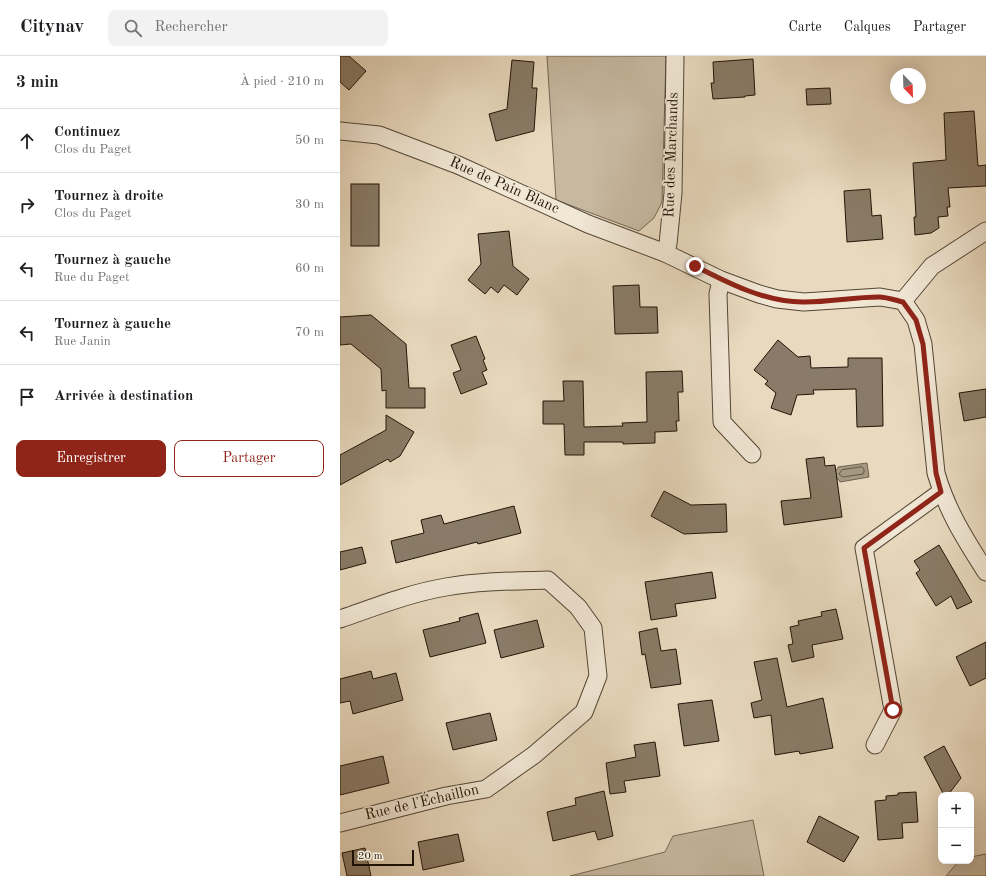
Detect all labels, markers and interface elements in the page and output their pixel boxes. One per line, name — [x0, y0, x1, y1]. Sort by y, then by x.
search box — [108, 10, 388, 46]
icon: search — [122, 17, 144, 39]
text: Citynav — [20, 18, 84, 37]
text: Rechercher — [154, 20, 228, 35]
text: Carte — [788, 20, 822, 34]
text: Calques — [844, 20, 891, 34]
text: Partager — [913, 20, 966, 34]
north arrow — [890, 68, 926, 104]
text: 3 min — [16, 74, 59, 91]
text: À pied · 210 m — [240, 75, 324, 88]
street label: Rue des Marchands — [662, 92, 682, 218]
text: Continuez — [54, 125, 120, 140]
icon: ahead — [16, 130, 38, 152]
text: 50 m — [295, 134, 324, 147]
text: Clos du Paget — [54, 143, 132, 156]
street label: Rue de Pain Blanc — [447, 155, 562, 217]
text: Tournez à droite — [54, 189, 164, 204]
icon: right — [16, 194, 38, 216]
text: 30 m — [295, 198, 324, 211]
text: Clos du Paget — [54, 207, 132, 220]
text: Tournez à gauche — [54, 253, 171, 268]
route end — [686, 257, 704, 275]
icon: left — [16, 258, 38, 280]
text: 60 m — [295, 262, 324, 275]
text: Rue du Paget — [54, 271, 129, 284]
text: Tournez à gauche — [54, 317, 171, 332]
icon: left — [16, 322, 38, 344]
text: 70 m — [295, 326, 324, 339]
text: Rue Janin — [54, 335, 111, 348]
icon: arrive — [16, 386, 38, 408]
text: Arrivée à destination — [54, 389, 193, 404]
button: Enregistrer — [16, 440, 166, 477]
button: Partager — [174, 440, 324, 477]
route start — [884, 701, 902, 719]
street label: Rue de l'Échaillon — [363, 780, 480, 823]
map controls — [938, 792, 974, 864]
button: + — [938, 792, 974, 828]
button: − — [938, 828, 974, 864]
scale bar — [352, 848, 414, 867]
text: 20 m — [358, 851, 383, 862]

